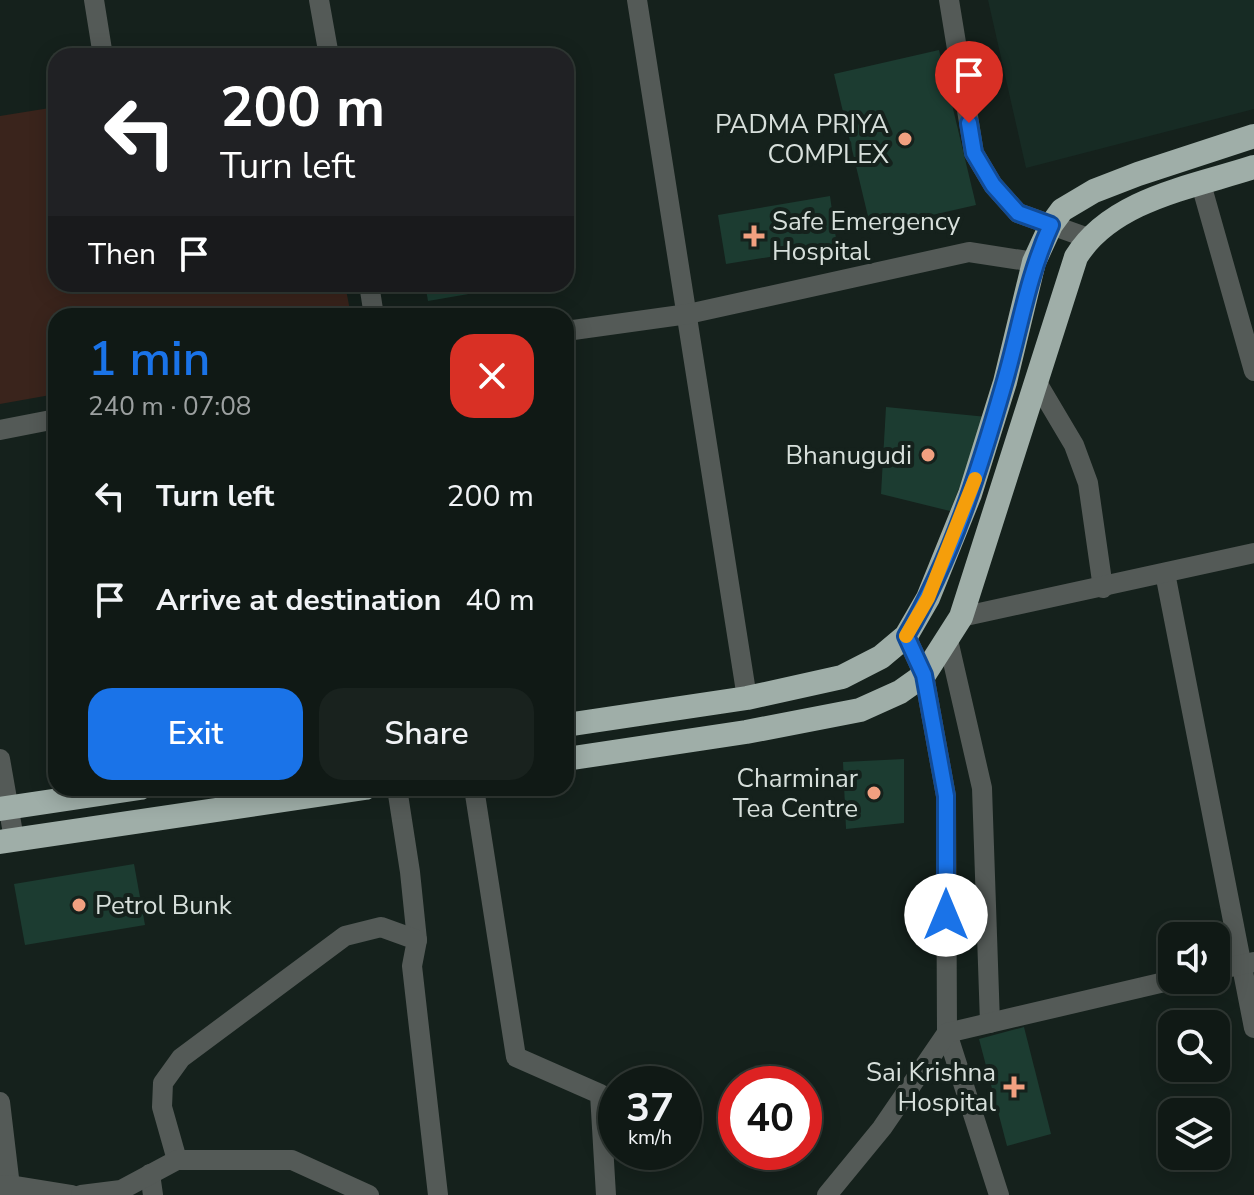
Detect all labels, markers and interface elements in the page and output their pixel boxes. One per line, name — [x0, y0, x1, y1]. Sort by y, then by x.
pin — [935, 41, 1003, 123]
icon: arrive — [947, 53, 991, 97]
text: 200 m — [220, 69, 385, 146]
icon: left — [88, 80, 192, 184]
place label: PADMA PRIYA COMPLEX — [715, 107, 889, 172]
marker: PADMA PRIYA COMPLEX — [896, 130, 914, 148]
text: Turn left — [220, 142, 355, 191]
place label: Safe Emergency Hospital — [772, 204, 961, 269]
marker: Safe Emergency Hospital — [743, 225, 765, 247]
icon: arrive — [172, 232, 216, 276]
text: Then — [88, 234, 156, 275]
text: 1 min — [88, 326, 210, 392]
button: close — [450, 334, 534, 418]
text: 240 m · 07:08 — [88, 389, 251, 424]
place label: Bhanugudi — [786, 438, 912, 473]
marker: Bhanugudi — [919, 446, 937, 464]
icon: left — [88, 474, 132, 518]
text: Turn left — [156, 476, 274, 517]
text: 200 m — [447, 476, 534, 517]
icon: arrive — [88, 578, 132, 622]
text: Arrive at destination — [156, 580, 441, 621]
text: 40 m — [465, 580, 535, 621]
button: Exit — [88, 688, 303, 780]
button: Share — [319, 688, 534, 780]
place label: Charminar Tea Centre — [733, 761, 859, 826]
marker: Charminar Tea Centre — [865, 784, 883, 802]
position arrow — [904, 873, 988, 957]
place label: Petrol Bunk — [95, 888, 233, 923]
marker: Petrol Bunk — [70, 896, 88, 914]
map controls — [1158, 922, 1230, 1170]
button: sound — [1158, 922, 1230, 994]
button: search — [1158, 1010, 1230, 1082]
place label: Sai Krishna Hospital — [866, 1055, 996, 1120]
speed limit sign: 40 — [718, 1066, 822, 1170]
marker: Sai Krishna Hospital — [1003, 1076, 1025, 1098]
text: 37 — [626, 1081, 674, 1135]
button: layers — [1158, 1098, 1230, 1170]
text: km/h — [628, 1124, 672, 1151]

